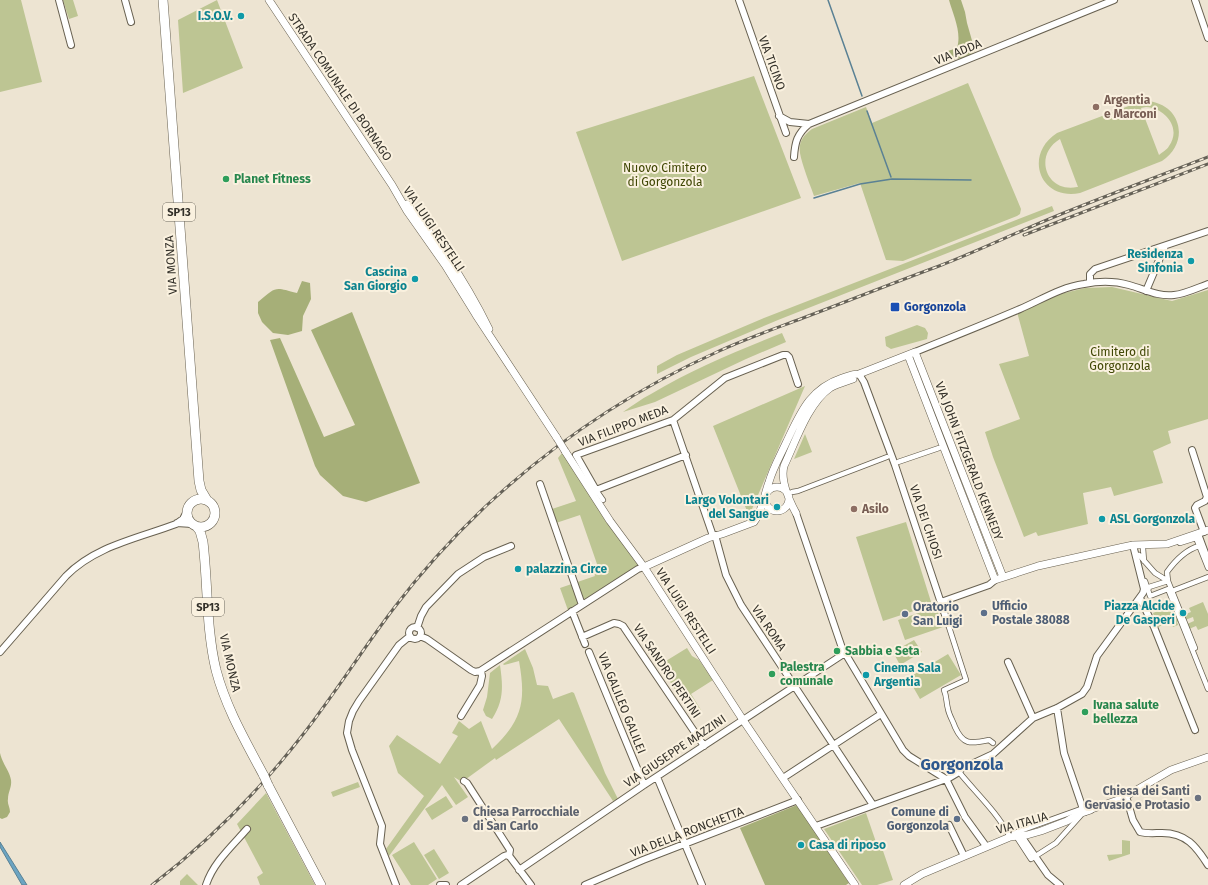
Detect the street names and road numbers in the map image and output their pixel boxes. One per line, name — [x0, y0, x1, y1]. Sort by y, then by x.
street label: STRADA COMUNALE DI BORNAGO — [285, 11, 395, 163]
street label: VIA TICINO — [756, 34, 788, 92]
street label: VIA ADDA — [932, 36, 984, 68]
street label: VIA LUIGI RESTELLI — [400, 184, 468, 274]
road number: SP13 — [163, 203, 195, 221]
street label: VIA MONZA — [162, 235, 180, 295]
street label: VIA JOHN FITZGERALD KENNEDY — [932, 380, 1006, 542]
street label: VIA FILIPPO MEDA — [576, 402, 670, 450]
street label: VIA DEI CHIOSI — [907, 483, 945, 561]
street label: VIA LUIGI RESTELLI — [653, 565, 719, 657]
road number: SP13 — [192, 598, 224, 616]
street label: VIA ROMA — [749, 603, 789, 654]
street label: VIA SANDRO PERTINI — [630, 621, 704, 721]
street label: VIA MONZA — [217, 633, 243, 693]
street label: VIA GALILEO GALILEI — [595, 650, 649, 756]
street label: VIA GIUSEPPE MAZZINI — [621, 712, 729, 790]
street label: VIA DELLA RONCHETTA — [628, 804, 746, 860]
street label: VIA ITALIA — [995, 809, 1049, 837]

